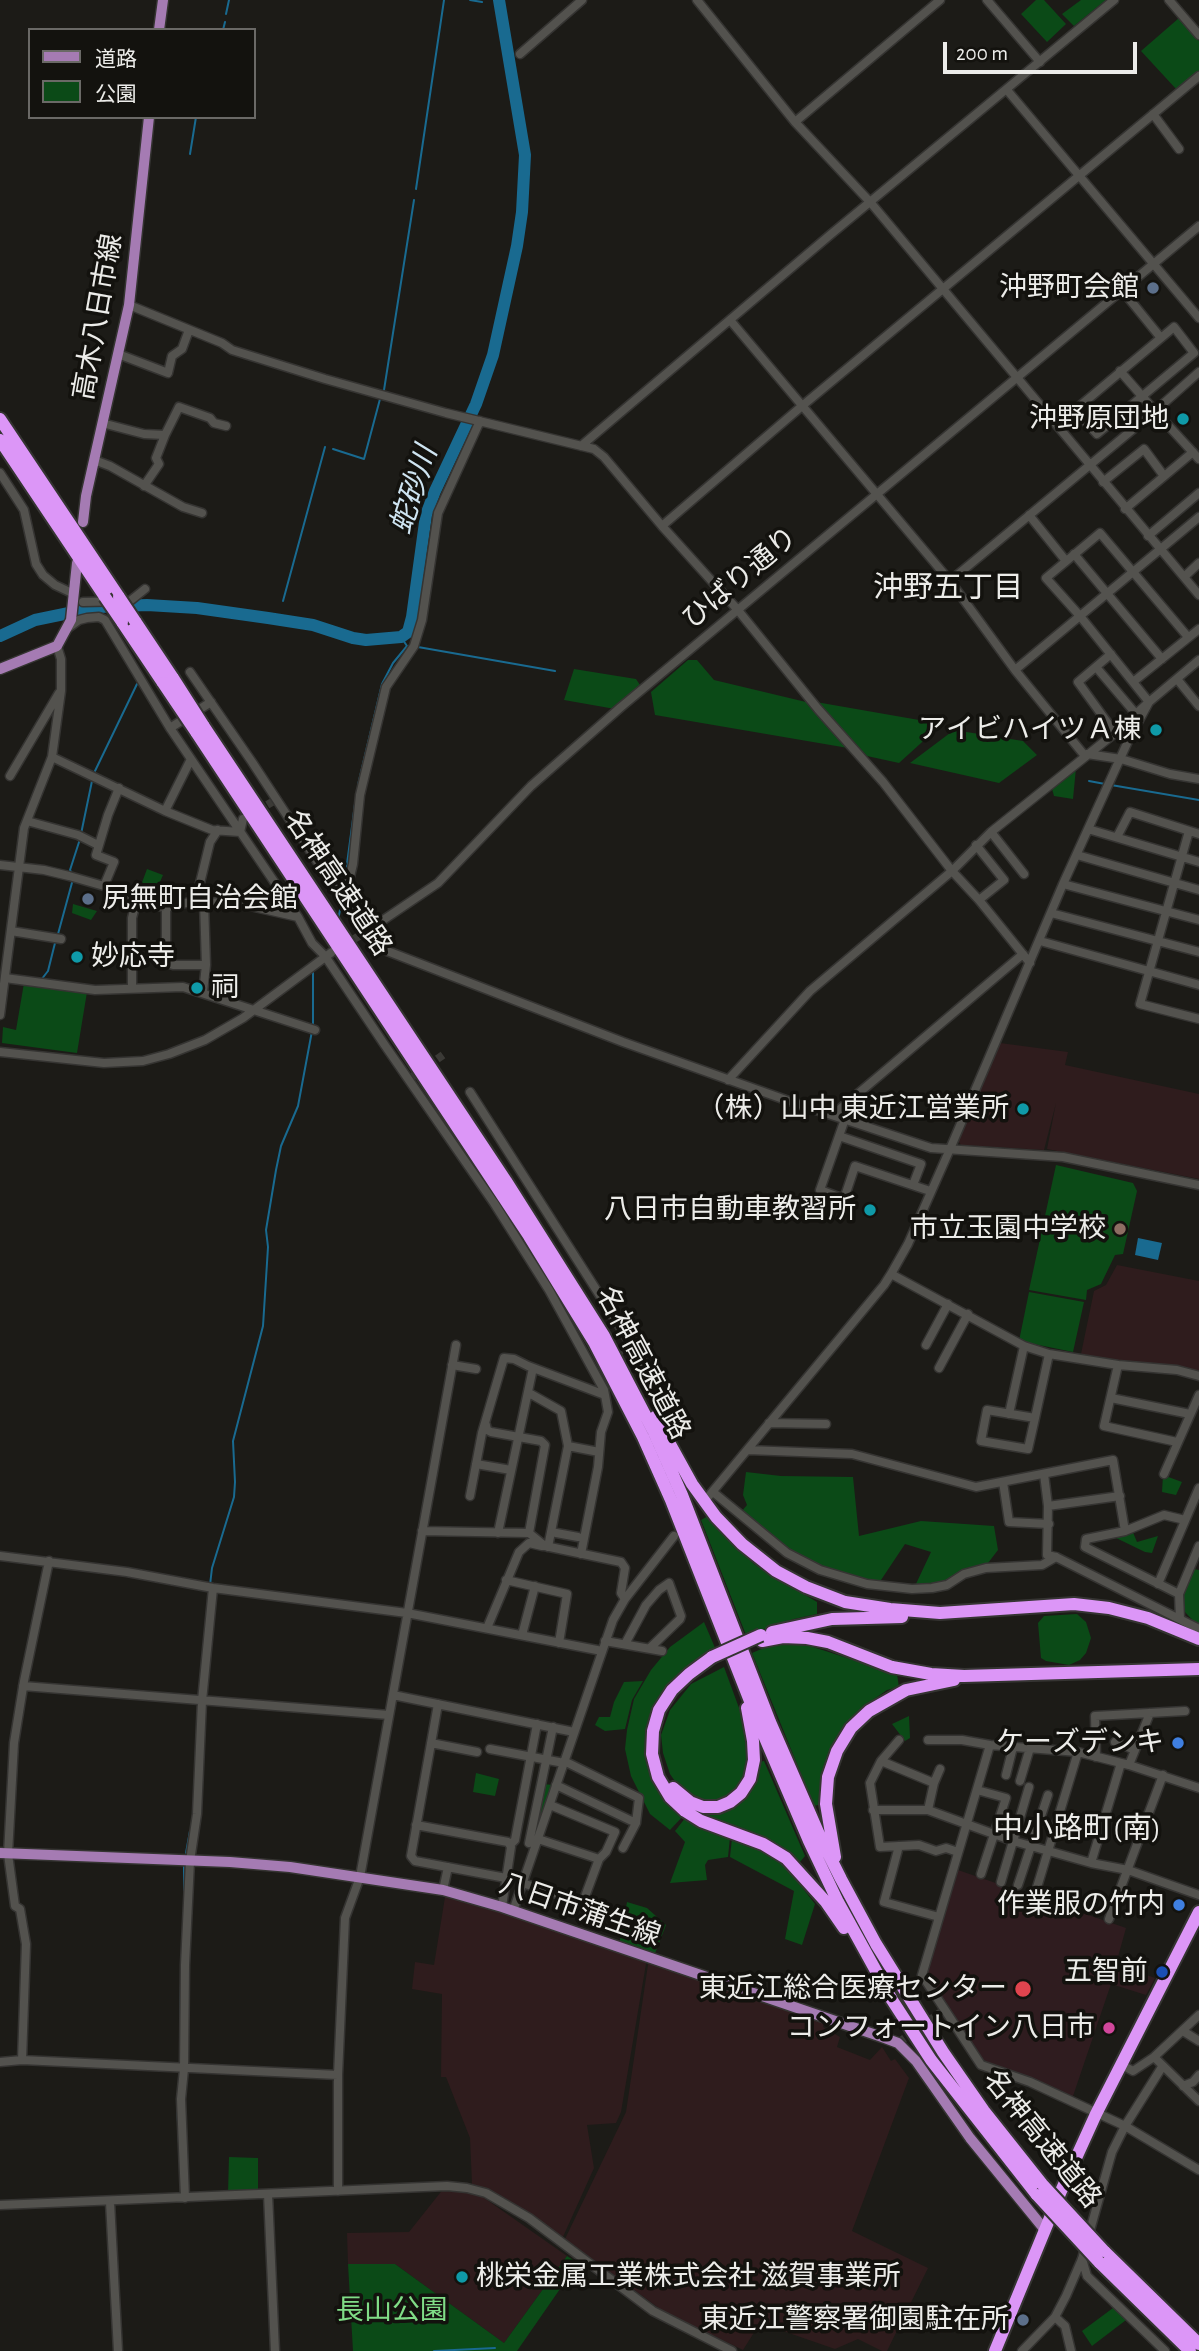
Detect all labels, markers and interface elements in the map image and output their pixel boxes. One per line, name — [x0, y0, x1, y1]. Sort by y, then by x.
legend — [28, 28, 256, 119]
scale bar — [947, 28, 1141, 72]
text: 200 m — [956, 43, 1008, 64]
text: 道路 — [95, 49, 137, 70]
text: 公園 — [95, 84, 137, 105]
street label: 高木八日市線 — [67, 231, 129, 403]
place label: 沖野町会館 — [999, 271, 1139, 305]
marker: 沖野町会館 — [1145, 280, 1161, 296]
place label: 沖野原団地 — [1029, 402, 1169, 436]
marker: 沖野原団地 — [1175, 411, 1191, 427]
water label: 蛇砂川 — [383, 442, 445, 538]
street label: ひばり通り — [676, 520, 804, 636]
district label: 沖野五丁目 — [873, 570, 1023, 606]
place label: アイビハイツＡ棟 — [918, 713, 1142, 747]
marker: アイビハイツＡ棟 — [1148, 722, 1164, 738]
street label: 名神高速道路 — [277, 804, 399, 962]
place label: 尻無町自治会館 — [102, 882, 298, 916]
marker: 尻無町自治会館 — [80, 891, 96, 907]
place label: 妙応寺 — [91, 940, 175, 974]
marker: 妙応寺 — [69, 949, 85, 965]
place label: 祠 — [211, 971, 239, 1005]
marker: 祠 — [189, 980, 205, 996]
place label: （株）山中 東近江営業所 — [696, 1092, 1009, 1126]
marker: （株）山中 東近江営業所 — [1015, 1101, 1031, 1117]
place label: 八日市自動車教習所 — [604, 1193, 856, 1227]
marker: 八日市自動車教習所 — [862, 1202, 878, 1218]
place label: 市立玉園中学校 — [910, 1212, 1106, 1246]
marker: 市立玉園中学校 — [1112, 1221, 1128, 1237]
street label: 名神高速道路 — [589, 1281, 697, 1445]
place label: ケーズデンキ — [996, 1726, 1164, 1760]
marker: ケーズデンキ — [1170, 1735, 1186, 1751]
district label: 中小路町(南) — [993, 1811, 1161, 1847]
street label: 八日市蒲生線 — [495, 1867, 665, 1953]
place label: 作業服の竹内 — [997, 1888, 1165, 1922]
marker: 作業服の竹内 — [1171, 1897, 1187, 1913]
place label: 五智前 — [1064, 1955, 1148, 1989]
marker: 五智前 — [1154, 1964, 1170, 1980]
place label: 東近江総合医療センター — [699, 1972, 1007, 2006]
marker: 東近江総合医療センター — [1013, 1979, 1033, 1999]
place label: コンフォートイン八日市 — [787, 2011, 1095, 2045]
marker: コンフォートイン八日市 — [1101, 2020, 1117, 2036]
street label: 名神高速道路 — [976, 2063, 1108, 2215]
place label: 桃栄金属工業株式会社 滋賀事業所 — [476, 2260, 901, 2294]
marker: 桃栄金属工業株式会社 滋賀事業所 — [454, 2269, 470, 2285]
park label: 長山公園 — [336, 2294, 448, 2328]
place label: 東近江警察署御園駐在所 — [701, 2303, 1009, 2337]
marker: 東近江警察署御園駐在所 — [1015, 2312, 1031, 2328]

